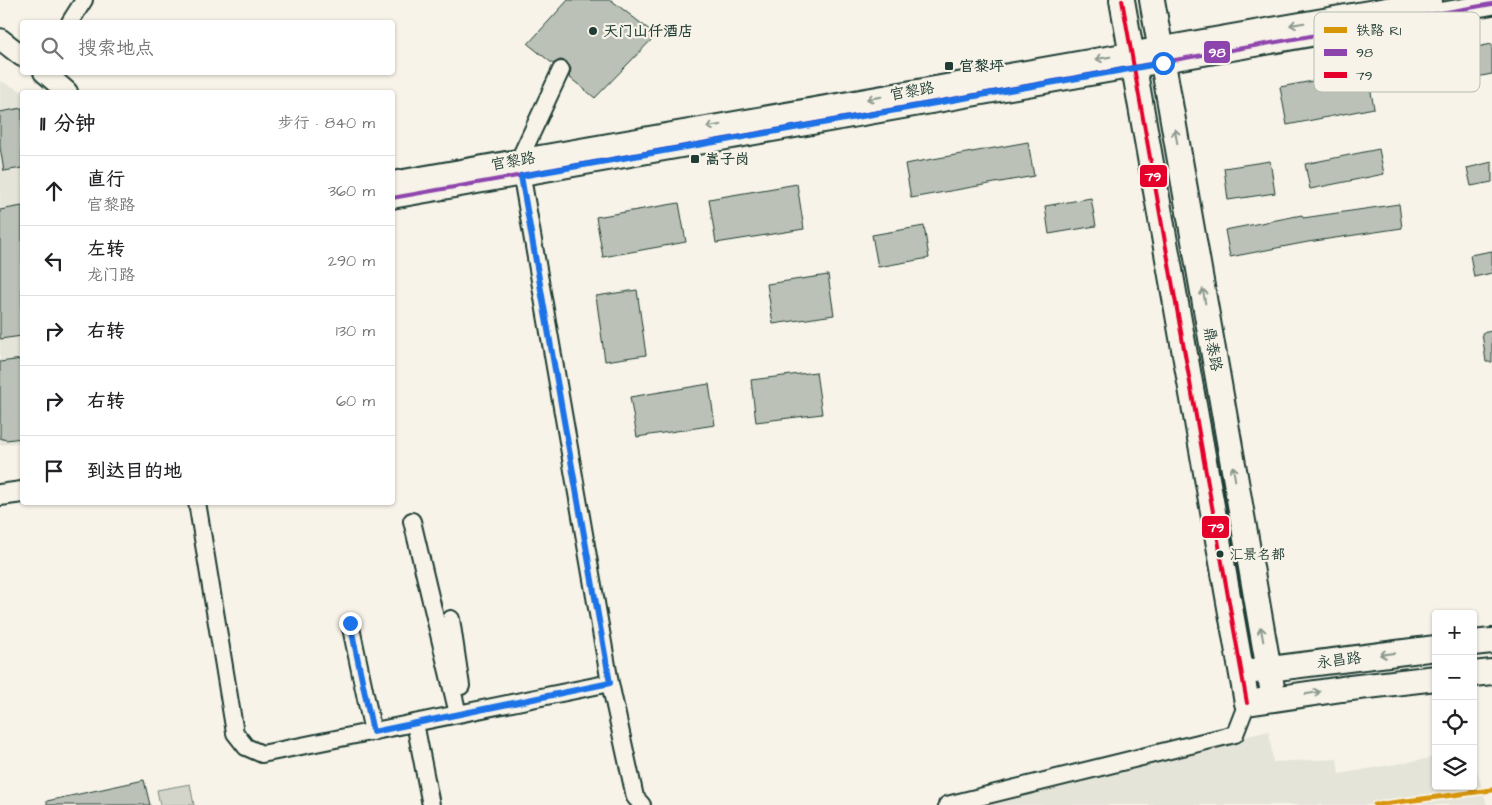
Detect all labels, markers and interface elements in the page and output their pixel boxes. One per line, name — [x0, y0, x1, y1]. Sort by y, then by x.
legend — [1314, 12, 1480, 92]
one-way arrow — [1290, 19, 1306, 29]
search box — [20, 20, 395, 75]
place label: 天门山仟酒店 — [603, 21, 693, 42]
text: 铁路 R1 — [1356, 21, 1402, 41]
marker: 天门山仟酒店 — [587, 25, 599, 37]
icon: search — [38, 34, 66, 62]
text: 搜索地点 — [78, 35, 154, 62]
line badge: 98 — [1203, 40, 1231, 64]
text: 98 — [1208, 43, 1226, 63]
text: 98 — [1356, 43, 1373, 63]
route start — [1152, 52, 1175, 75]
one-way arrow — [1095, 54, 1111, 64]
place label: 官黎坪 — [959, 56, 1004, 77]
marker: 官黎坪 — [943, 60, 955, 72]
text: 79 — [1356, 66, 1373, 86]
street label: 官黎路 — [888, 77, 936, 106]
one-way arrow — [866, 93, 882, 103]
text: 11 分钟 — [40, 109, 96, 138]
text: 步行 · 840 m — [278, 112, 375, 134]
one-way arrow — [706, 121, 722, 131]
one-way arrow — [1170, 128, 1180, 144]
street label: 官黎路 — [489, 147, 537, 176]
place label: 嵩子岗 — [705, 149, 750, 170]
marker: 嵩子岗 — [689, 153, 701, 165]
line badge: 79 — [1139, 164, 1168, 188]
text: 直行 — [87, 166, 125, 193]
text: 79 — [1144, 167, 1161, 187]
icon: ahead — [40, 177, 68, 205]
text: 360 m — [328, 180, 375, 202]
text: 官黎路 — [87, 194, 135, 216]
text: 左转 — [87, 236, 125, 263]
icon: left — [40, 247, 68, 275]
text: 290 m — [328, 250, 375, 272]
text: 龙门路 — [87, 264, 135, 286]
one-way arrow — [1198, 289, 1208, 305]
icon: right — [40, 317, 68, 345]
text: 右转 — [87, 318, 125, 345]
text: 130 m — [336, 320, 375, 342]
street label: 鼎泰路 — [1198, 325, 1227, 373]
icon: right — [40, 387, 68, 415]
text: 右转 — [87, 388, 125, 415]
text: 60 m — [336, 390, 375, 412]
icon: arrive — [40, 457, 68, 485]
text: 到达目的地 — [87, 458, 182, 485]
one-way arrow — [1229, 466, 1239, 482]
line badge: 79 — [1201, 515, 1230, 539]
text: 79 — [1207, 518, 1224, 538]
place label: 汇景名都 — [1229, 545, 1285, 565]
marker: 汇景名都 — [1215, 549, 1225, 559]
map controls — [1432, 610, 1477, 790]
button: + — [1432, 610, 1477, 655]
route end — [339, 612, 362, 635]
one-way arrow — [1257, 626, 1267, 642]
street label: 永昌路 — [1315, 647, 1363, 674]
one-way arrow — [1380, 649, 1396, 659]
button: − — [1432, 655, 1477, 700]
one-way arrow — [1304, 688, 1320, 698]
button: locate — [1432, 700, 1477, 745]
button: layers — [1432, 745, 1477, 790]

